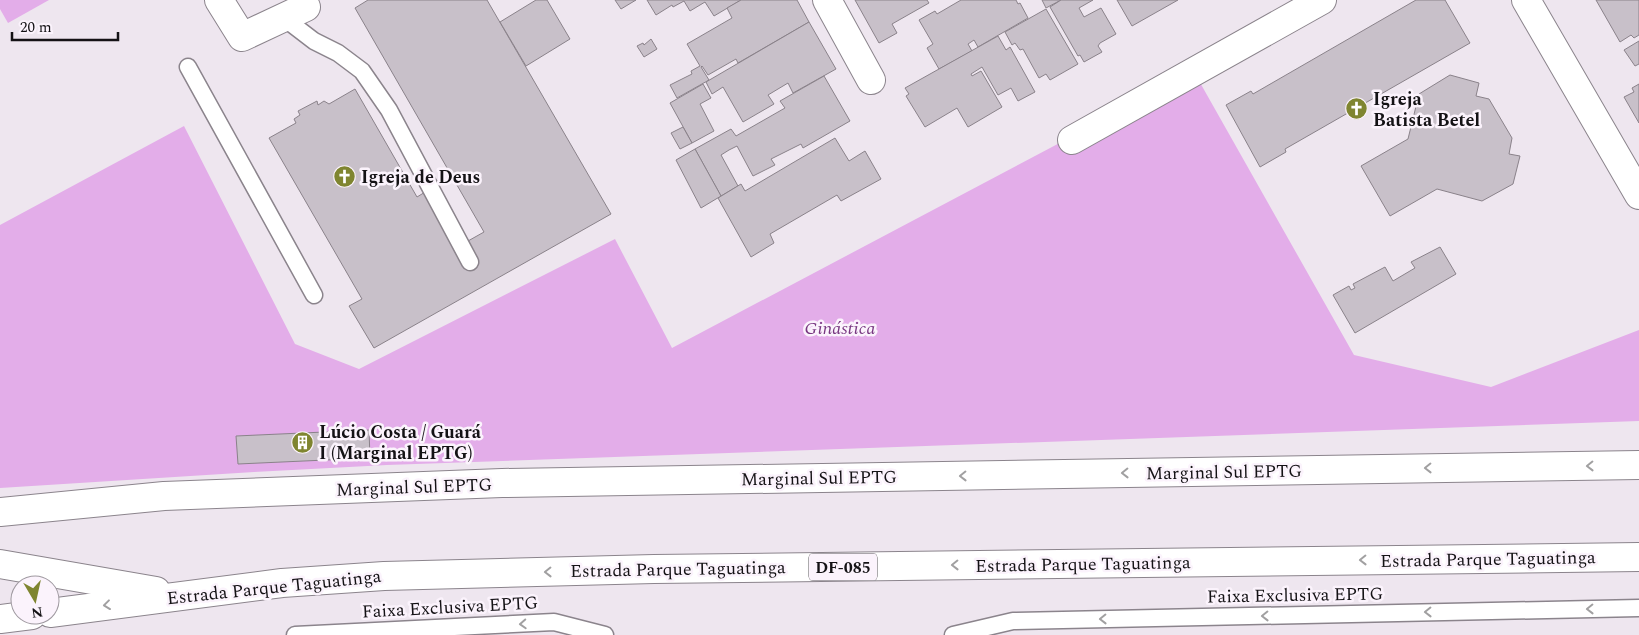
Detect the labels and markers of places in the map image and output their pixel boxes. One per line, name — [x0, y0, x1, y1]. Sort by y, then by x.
place label: Igreja Batista Betel — [1373, 86, 1480, 134]
church icon: Igreja Batista Betel — [1345, 97, 1369, 121]
place label: Igreja de Deus — [361, 164, 480, 191]
church icon: Igreja de Deus — [333, 165, 357, 189]
place label: Lúcio Costa / Guará I (Marginal EPTG) — [319, 419, 482, 467]
building icon: Lúcio Costa / Guará I (Marginal EPTG) — [291, 430, 315, 454]

